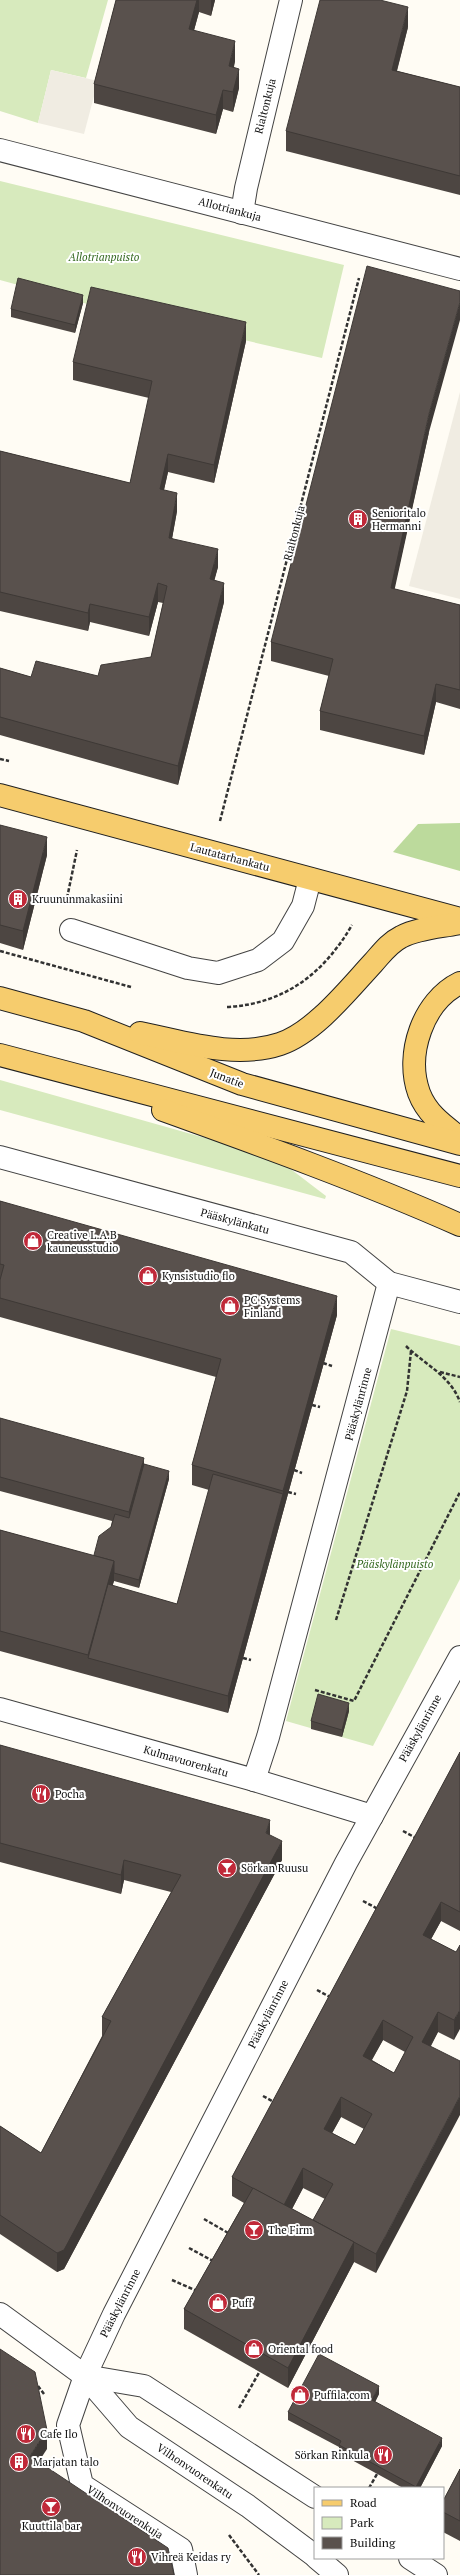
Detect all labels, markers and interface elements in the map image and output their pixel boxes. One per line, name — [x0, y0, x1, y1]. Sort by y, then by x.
street label: Rialtonkuja — [251, 76, 279, 135]
street label: Allotriankuja — [197, 194, 263, 224]
park label: Allotrianpuisto — [68, 250, 140, 264]
street label: Rialtonkuja — [280, 503, 308, 562]
place label: Senioritalo Hermanni — [372, 506, 426, 533]
building icon: Senioritalo Hermanni — [347, 508, 369, 530]
street label: Lautatarhankatu — [189, 840, 272, 874]
building icon: Kruununmakasiini — [7, 888, 29, 910]
place label: Kruununmakasiini — [32, 892, 123, 906]
street label: Junatie — [208, 1065, 246, 1091]
street label: Pääskylänkatu — [199, 1205, 272, 1237]
place label: Creative L.A.B kauneusstudio — [47, 1228, 118, 1255]
shop icon: Creative L.A.B kauneusstudio — [22, 1230, 44, 1252]
shop icon: Kynsistudio flo — [137, 1265, 159, 1287]
place label: Kynsistudio flo — [162, 1269, 235, 1283]
place label: PC Systems Finland — [244, 1293, 300, 1320]
shop icon: PC Systems Finland — [219, 1295, 241, 1317]
street label: Pääskylänrinne — [342, 1365, 375, 1442]
park label: Pääskylänpuisto — [356, 1557, 434, 1571]
street label: Pääskylänrinne — [396, 1691, 445, 1764]
street label: Kulmavuorenkatu — [142, 1742, 231, 1780]
restaurant icon: Pocha — [30, 1783, 52, 1805]
place label: Pocha — [55, 1787, 85, 1801]
bar icon: Sörkan Ruusu — [216, 1857, 238, 1879]
place label: Sörkan Ruusu — [241, 1861, 309, 1875]
street label: Pääskylänrinne — [245, 1977, 292, 2051]
bar icon: The Firm — [243, 2219, 265, 2241]
place label: The Firm — [268, 2223, 313, 2237]
street label: Pääskylänrinne — [97, 2266, 144, 2340]
shop icon: Puff — [207, 2292, 229, 2314]
place label: Puff — [232, 2296, 254, 2310]
shop icon: Oriental food — [243, 2338, 265, 2360]
place label: Oriental food — [268, 2342, 333, 2356]
shop icon: Puffila.com — [289, 2384, 311, 2406]
place label: Puffila.com — [314, 2388, 370, 2402]
restaurant icon: Cafe Ilo — [15, 2423, 37, 2445]
place label: Cafe Ilo — [40, 2427, 78, 2441]
street label: Vilhonvuorenkatu — [154, 2440, 236, 2502]
restaurant icon: Sörkan Rinkula — [372, 2444, 394, 2466]
place label: Sörkan Rinkula — [295, 2448, 369, 2462]
building icon: Marjatan talo — [8, 2451, 30, 2473]
place label: Marjatan talo — [33, 2455, 99, 2469]
street label: Vilhonvuorenkuja — [84, 2482, 166, 2542]
legend — [314, 2487, 444, 2559]
text: Road — [350, 2495, 377, 2510]
bar icon: Kuuttila bar — [40, 2496, 62, 2518]
text: Park — [350, 2515, 375, 2530]
place label: Kuuttila bar — [22, 2519, 81, 2533]
text: Building — [350, 2535, 396, 2550]
restaurant icon: Vihreä Keidas ry — [126, 2546, 148, 2568]
place label: Vihreä Keidas ry — [151, 2550, 231, 2564]

